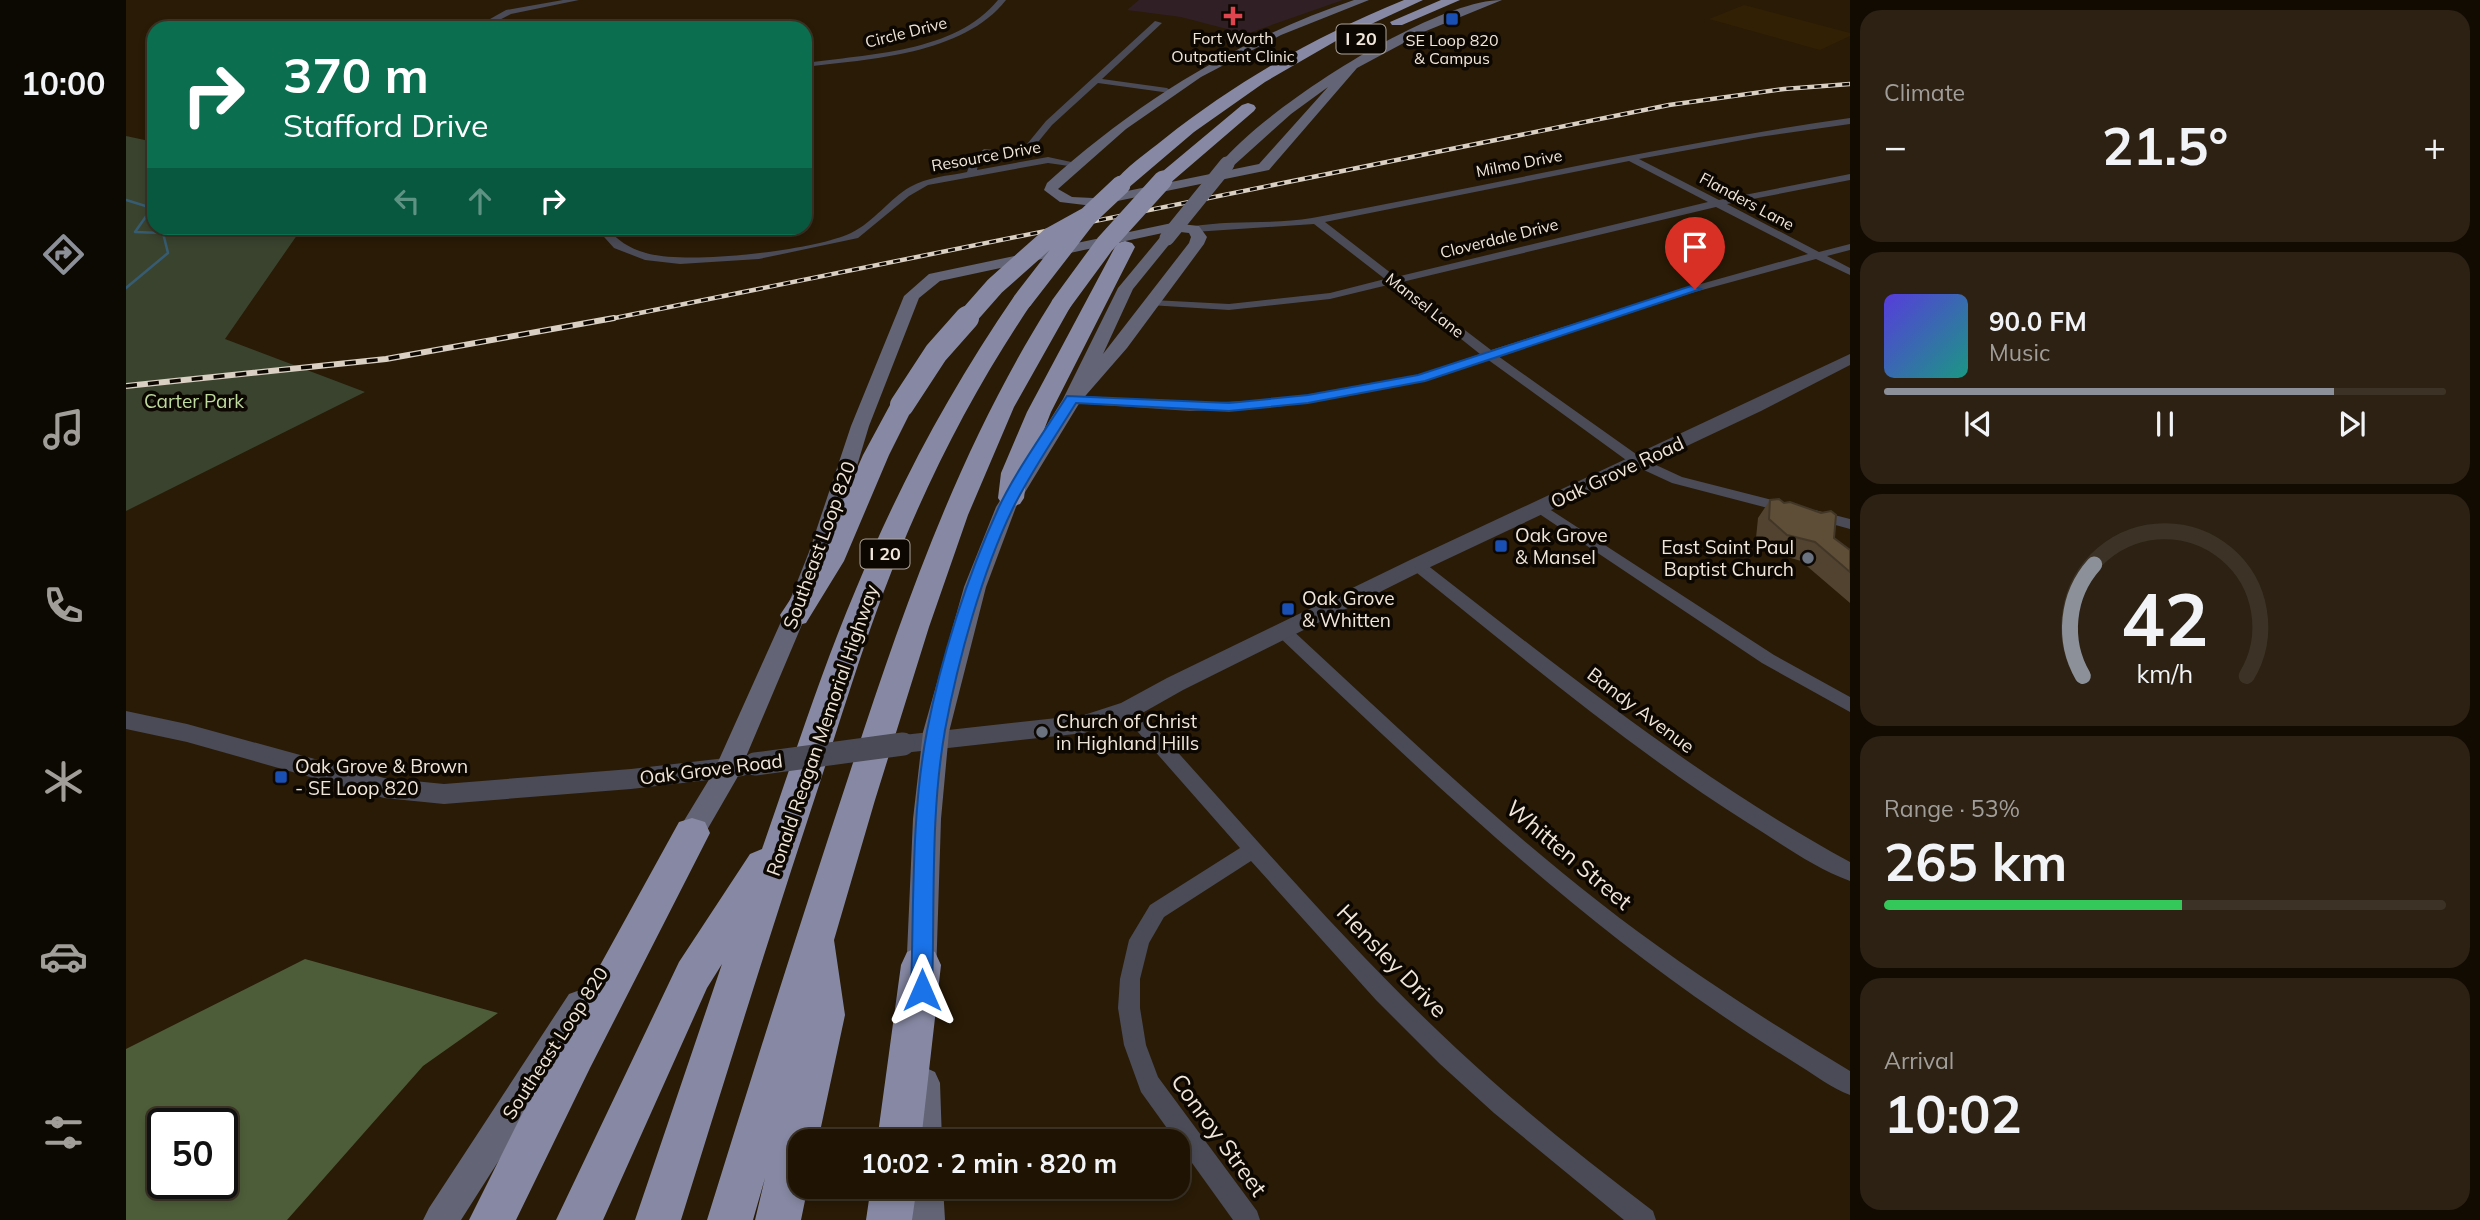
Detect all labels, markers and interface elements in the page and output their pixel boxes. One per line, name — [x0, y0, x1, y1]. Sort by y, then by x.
marker: Fort Worth Outpatient Clinic — [1223, 6, 1243, 26]
marker: SE Loop 820 & Campus — [1444, 11, 1460, 27]
street label: Circle Drive — [863, 12, 949, 52]
road number: I 20 — [1336, 24, 1386, 54]
place label: Fort Worth Outpatient Clinic — [1171, 28, 1295, 66]
place label: SE Loop 820 & Campus — [1405, 30, 1499, 68]
text: 370 m — [283, 44, 429, 105]
icon: right — [168, 49, 259, 140]
text: 10:00 — [21, 63, 105, 103]
text: Climate — [1884, 78, 1965, 107]
text: Stafford Drive — [283, 105, 488, 145]
text: 21.5° — [2102, 113, 2228, 178]
text: − — [1884, 122, 1907, 170]
text: + — [2423, 122, 2446, 170]
street label: Resource Drive — [930, 137, 1042, 175]
street label: Milmo Drive — [1474, 145, 1564, 181]
street label: Flanders Lane — [1696, 168, 1798, 234]
icon: left — [388, 182, 426, 220]
icon: ahead — [461, 182, 499, 220]
icon: right — [534, 182, 572, 220]
street label: Cloverdale Drive — [1438, 214, 1560, 262]
pin — [1665, 217, 1725, 289]
icon: arrive — [1676, 228, 1714, 266]
icon: directions — [39, 230, 88, 279]
street label: Mansel Lane — [1382, 268, 1468, 342]
text: 90.0 FM — [1989, 305, 2087, 338]
text: Music — [1989, 338, 2050, 367]
park label: Carter Park — [144, 389, 244, 413]
icon: music — [39, 405, 88, 454]
icon: previous — [1959, 405, 1997, 443]
icon: pause — [2146, 405, 2184, 443]
icon: next — [2333, 405, 2371, 443]
street label: Oak Grove Road — [1547, 431, 1687, 513]
street label: Southeast Loop 820 — [778, 458, 860, 632]
place label: Oak Grove & Mansel — [1515, 523, 1607, 569]
place label: East Saint Paul Baptist Church — [1661, 535, 1794, 581]
marker: Oak Grove & Mansel — [1493, 538, 1509, 554]
road number: I 20 — [860, 540, 910, 568]
marker: East Saint Paul Baptist Church — [1800, 550, 1816, 566]
text: 42 — [2121, 573, 2209, 664]
icon: phone — [39, 581, 88, 630]
street label: Ronald Reagan Memorial Highway — [761, 581, 883, 879]
place label: Oak Grove & Whitten — [1302, 586, 1394, 632]
marker: Oak Grove & Whitten — [1280, 601, 1296, 617]
text: km/h — [2137, 658, 2193, 689]
street label: Bandy Avenue — [1583, 662, 1699, 758]
place label: Church of Christ in Highland Hills — [1056, 709, 1199, 755]
marker: Church of Christ in Highland Hills — [1034, 724, 1050, 740]
street label: Oak Grove Road — [638, 748, 784, 790]
place label: Oak Grove & Brown - SE Loop 820 — [295, 754, 468, 800]
icon: climate — [39, 757, 88, 806]
marker: Oak Grove & Brown - SE Loop 820 — [273, 769, 289, 785]
street label: Whitten Street — [1500, 793, 1638, 916]
text: Range · 53% — [1884, 794, 2020, 823]
text: 265 km — [1884, 829, 2067, 894]
street label: Hensley Drive — [1331, 898, 1454, 1023]
icon: car — [39, 932, 88, 981]
position arrow — [885, 953, 959, 1027]
street label: Southeast Loop 820 — [497, 962, 613, 1124]
text: Arrival — [1884, 1046, 1954, 1075]
street label: Conroy Street — [1165, 1068, 1274, 1202]
text: 10:02 — [1884, 1081, 2022, 1146]
icon: filters — [39, 1108, 88, 1157]
speed limit sign: 50 — [147, 1108, 238, 1199]
text: 10:02 · 2 min · 820 m — [861, 1147, 1117, 1180]

